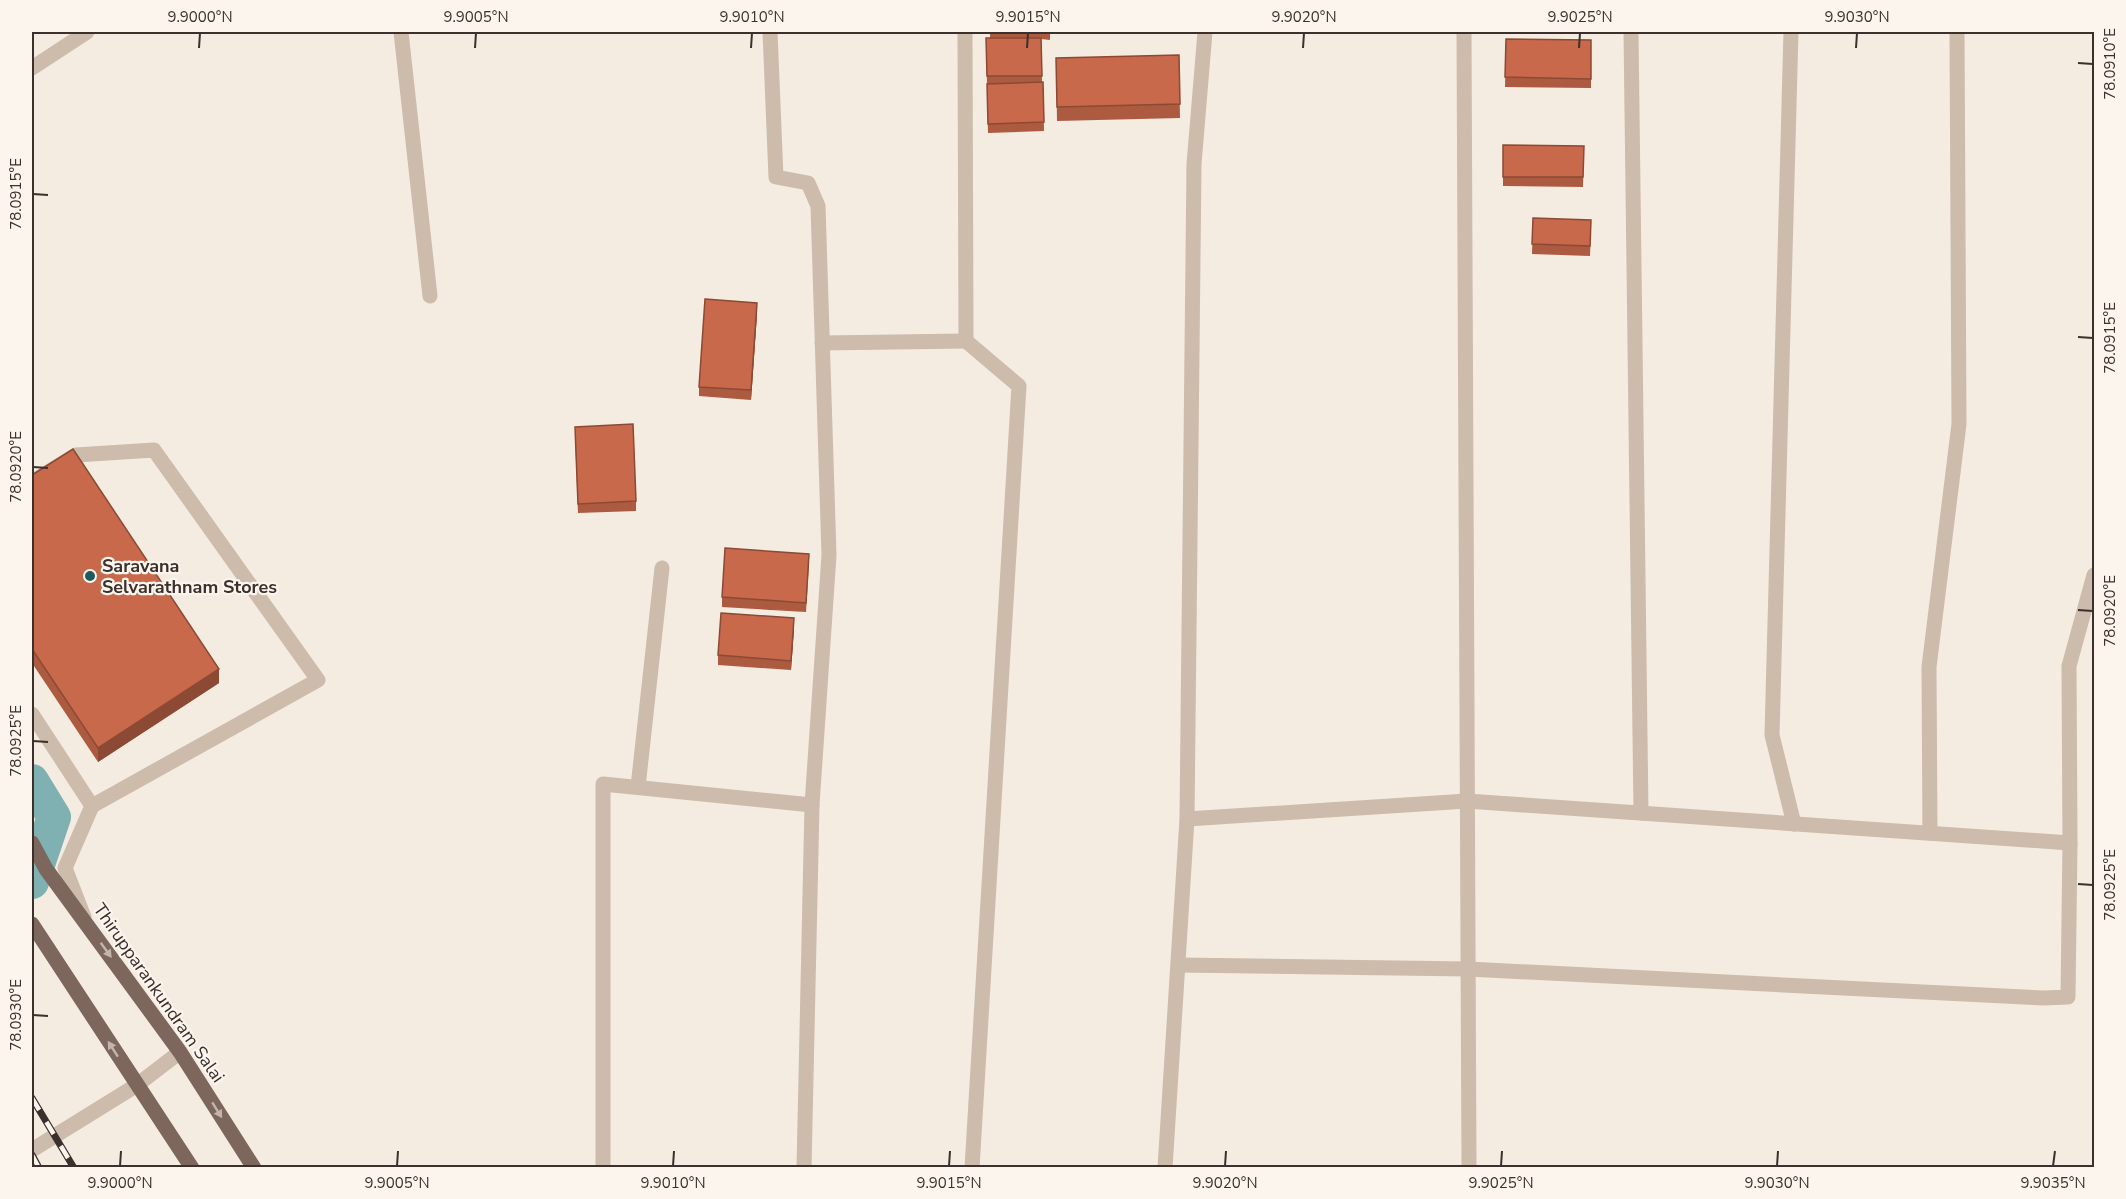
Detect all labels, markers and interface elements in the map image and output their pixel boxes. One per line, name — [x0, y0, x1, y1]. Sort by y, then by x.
text: 9.9000°N — [167, 7, 233, 27]
text: 9.9005°N — [443, 7, 509, 27]
text: 9.9010°N — [719, 7, 785, 27]
text: 9.9015°N — [995, 7, 1061, 27]
text: 9.9020°N — [1271, 7, 1337, 27]
text: 9.9025°N — [1547, 7, 1613, 27]
text: 9.9030°N — [1824, 7, 1890, 27]
text: 78.0910°E — [2100, 28, 2120, 100]
text: 78.0915°E — [6, 158, 26, 230]
text: 78.0915°E — [2100, 302, 2120, 374]
text: 78.0920°E — [6, 431, 26, 503]
place label: Saravana Selvarathnam Stores — [102, 554, 277, 599]
marker: Saravana Selvarathnam Stores — [83, 569, 97, 583]
text: 78.0920°E — [2100, 575, 2120, 647]
text: 78.0925°E — [6, 705, 26, 777]
text: 78.0925°E — [2100, 849, 2120, 921]
street label: Thirupparankundram Salai — [88, 899, 230, 1087]
one-way arrow — [100, 942, 112, 958]
text: 78.0930°E — [6, 979, 26, 1051]
one-way arrow — [108, 1041, 119, 1057]
one-way arrow — [212, 1102, 223, 1118]
text: 9.9000°N — [87, 1173, 153, 1193]
text: 9.9005°N — [364, 1173, 430, 1193]
text: 9.9010°N — [640, 1173, 706, 1193]
text: 9.9015°N — [916, 1173, 982, 1193]
text: 9.9020°N — [1192, 1173, 1258, 1193]
text: 9.9025°N — [1468, 1173, 1534, 1193]
text: 9.9030°N — [1744, 1173, 1810, 1193]
text: 9.9035°N — [2020, 1173, 2086, 1193]

